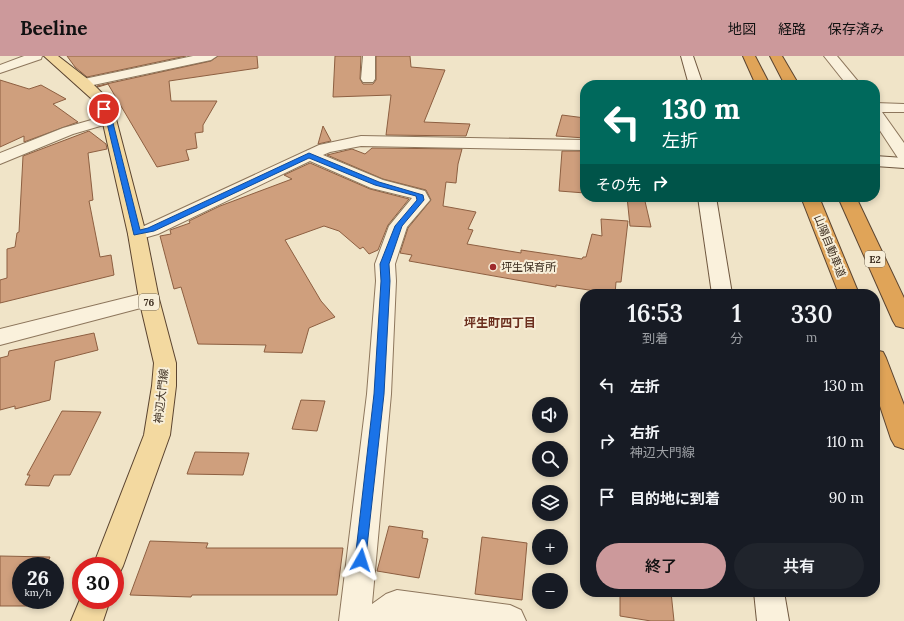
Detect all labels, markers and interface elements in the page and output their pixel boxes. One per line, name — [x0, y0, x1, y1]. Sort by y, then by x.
text: Beeline — [20, 16, 88, 40]
text: 地図 — [728, 20, 756, 38]
text: 経路 — [778, 20, 806, 38]
text: 保存済み — [828, 20, 884, 38]
text: 130 m — [662, 91, 740, 127]
pin — [87, 92, 121, 126]
icon: left — [596, 96, 648, 148]
icon: arrive — [93, 98, 115, 120]
text: 左折 — [662, 129, 698, 152]
icon: right — [649, 172, 671, 194]
text: その先 — [596, 175, 641, 194]
street label: 山陽自動車道 — [811, 213, 849, 279]
road number: E2 — [865, 251, 885, 267]
place label: 坪生保育所 — [501, 260, 557, 274]
marker: 坪生保育所 — [488, 262, 498, 272]
road number: 76 — [139, 294, 159, 310]
text: 16:53 — [627, 298, 683, 329]
text: 1 — [732, 298, 742, 329]
text: 330 — [791, 299, 833, 330]
district label: 坪生町四丁目 — [464, 315, 536, 330]
text: m — [806, 329, 817, 346]
text: 到着 — [642, 330, 668, 347]
text: 分 — [730, 330, 743, 347]
street label: 神辺大門線 — [151, 368, 171, 424]
icon: left — [596, 374, 618, 396]
text: 130 m — [824, 376, 864, 395]
text: 左折 — [630, 377, 660, 396]
map controls — [532, 397, 568, 609]
button: sound — [532, 397, 568, 433]
text: 右折 — [630, 423, 660, 442]
icon: right — [596, 430, 618, 452]
text: 110 m — [826, 432, 864, 451]
button: search — [532, 441, 568, 477]
text: 神辺大門線 — [630, 444, 695, 461]
button: layers — [532, 485, 568, 521]
icon: arrive — [596, 486, 618, 508]
text: 90 m — [829, 488, 864, 507]
text: 目的地に到着 — [630, 489, 720, 508]
button: + — [532, 529, 568, 565]
position arrow — [340, 539, 382, 581]
button: 終了 — [596, 543, 726, 589]
button: 共有 — [734, 543, 864, 589]
speed limit sign: 30 — [72, 557, 124, 609]
text: 26 — [27, 565, 49, 590]
button: − — [532, 573, 568, 609]
text: km/h — [24, 586, 52, 599]

